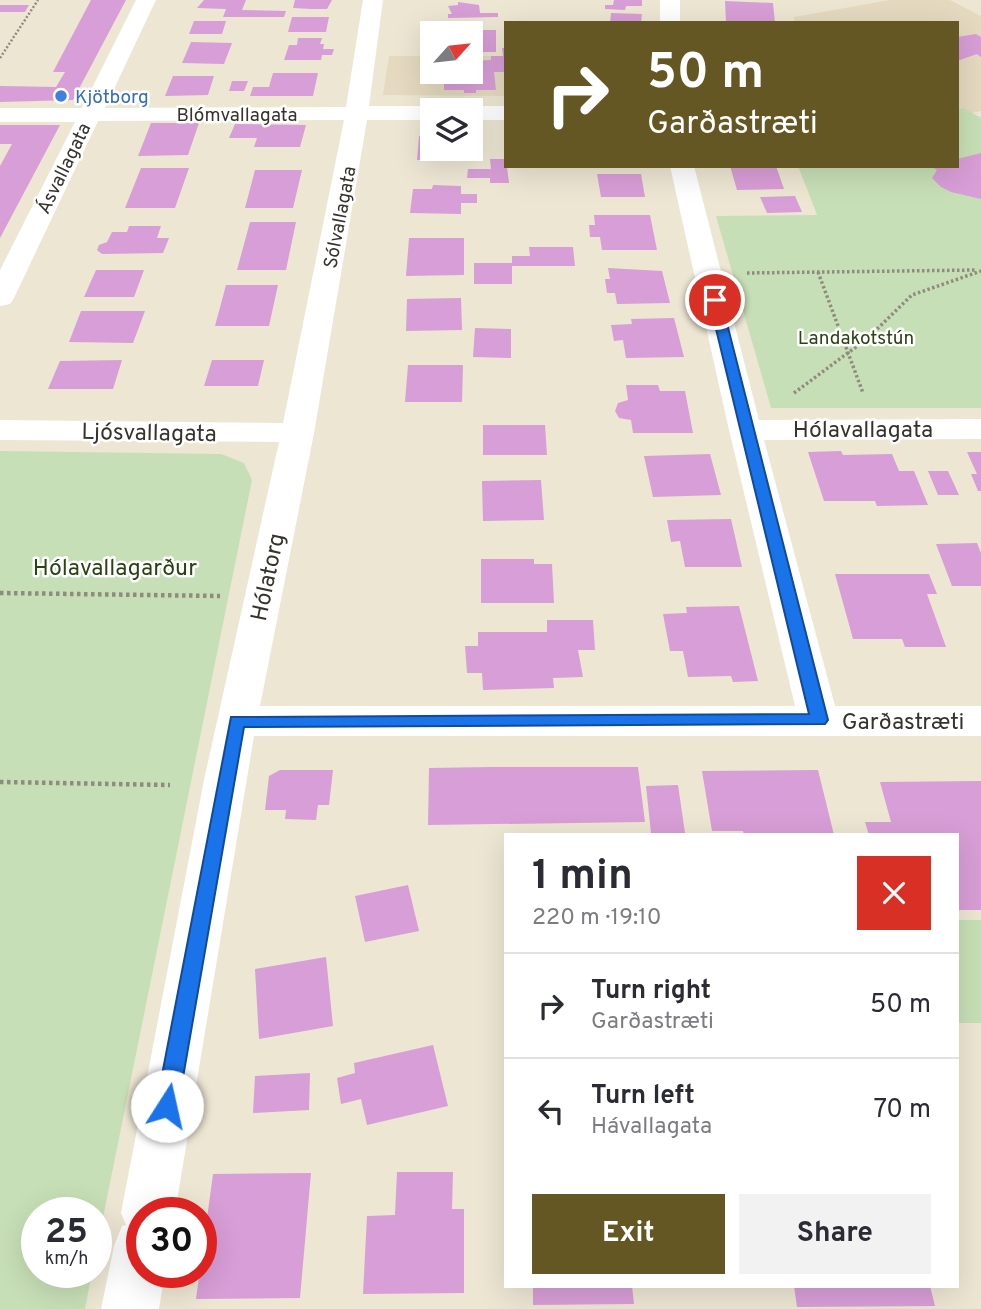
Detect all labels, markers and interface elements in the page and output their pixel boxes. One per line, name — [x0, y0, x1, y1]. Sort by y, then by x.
north arrow — [420, 21, 483, 84]
map controls — [420, 21, 483, 161]
text: 50 m — [647, 44, 764, 106]
icon: right — [532, 49, 623, 140]
place label: Kjötborg — [75, 86, 149, 110]
marker: Kjötborg — [53, 88, 69, 104]
button: layers — [420, 98, 483, 161]
street label: Blómvallagata — [176, 104, 298, 128]
text: Garðastræti — [647, 105, 818, 145]
street label: Ásvallagata — [32, 119, 97, 218]
street label: Sólvallagata — [319, 164, 363, 271]
pin — [685, 270, 745, 330]
icon: arrive — [696, 281, 734, 319]
park label: Landakotstún — [798, 327, 914, 351]
street label: Hólavallagata — [793, 417, 933, 446]
street label: Ljósvallagata — [81, 419, 217, 450]
street label: Hólatorg — [246, 531, 293, 624]
park label: Hólavallagarður — [33, 555, 197, 584]
street label: Garðastræti — [842, 709, 964, 738]
text: 1 min — [532, 851, 633, 904]
button: close — [857, 856, 931, 930]
text: 220 m · 19:10 — [532, 904, 661, 933]
text: Turn right — [591, 975, 711, 1008]
icon: right — [532, 987, 570, 1025]
text: 50 m — [870, 989, 931, 1022]
text: Garðastræti — [591, 1008, 714, 1037]
position arrow — [130, 1069, 204, 1143]
text: Turn left — [591, 1080, 695, 1113]
icon: left — [532, 1092, 570, 1130]
text: 70 m — [873, 1094, 931, 1127]
text: Hávallagata — [591, 1113, 712, 1142]
button: Exit — [532, 1194, 725, 1274]
button: Share — [739, 1194, 931, 1274]
speed limit sign: 30 — [126, 1197, 217, 1288]
text: 25 — [45, 1211, 88, 1255]
text: km/h — [45, 1248, 88, 1271]

